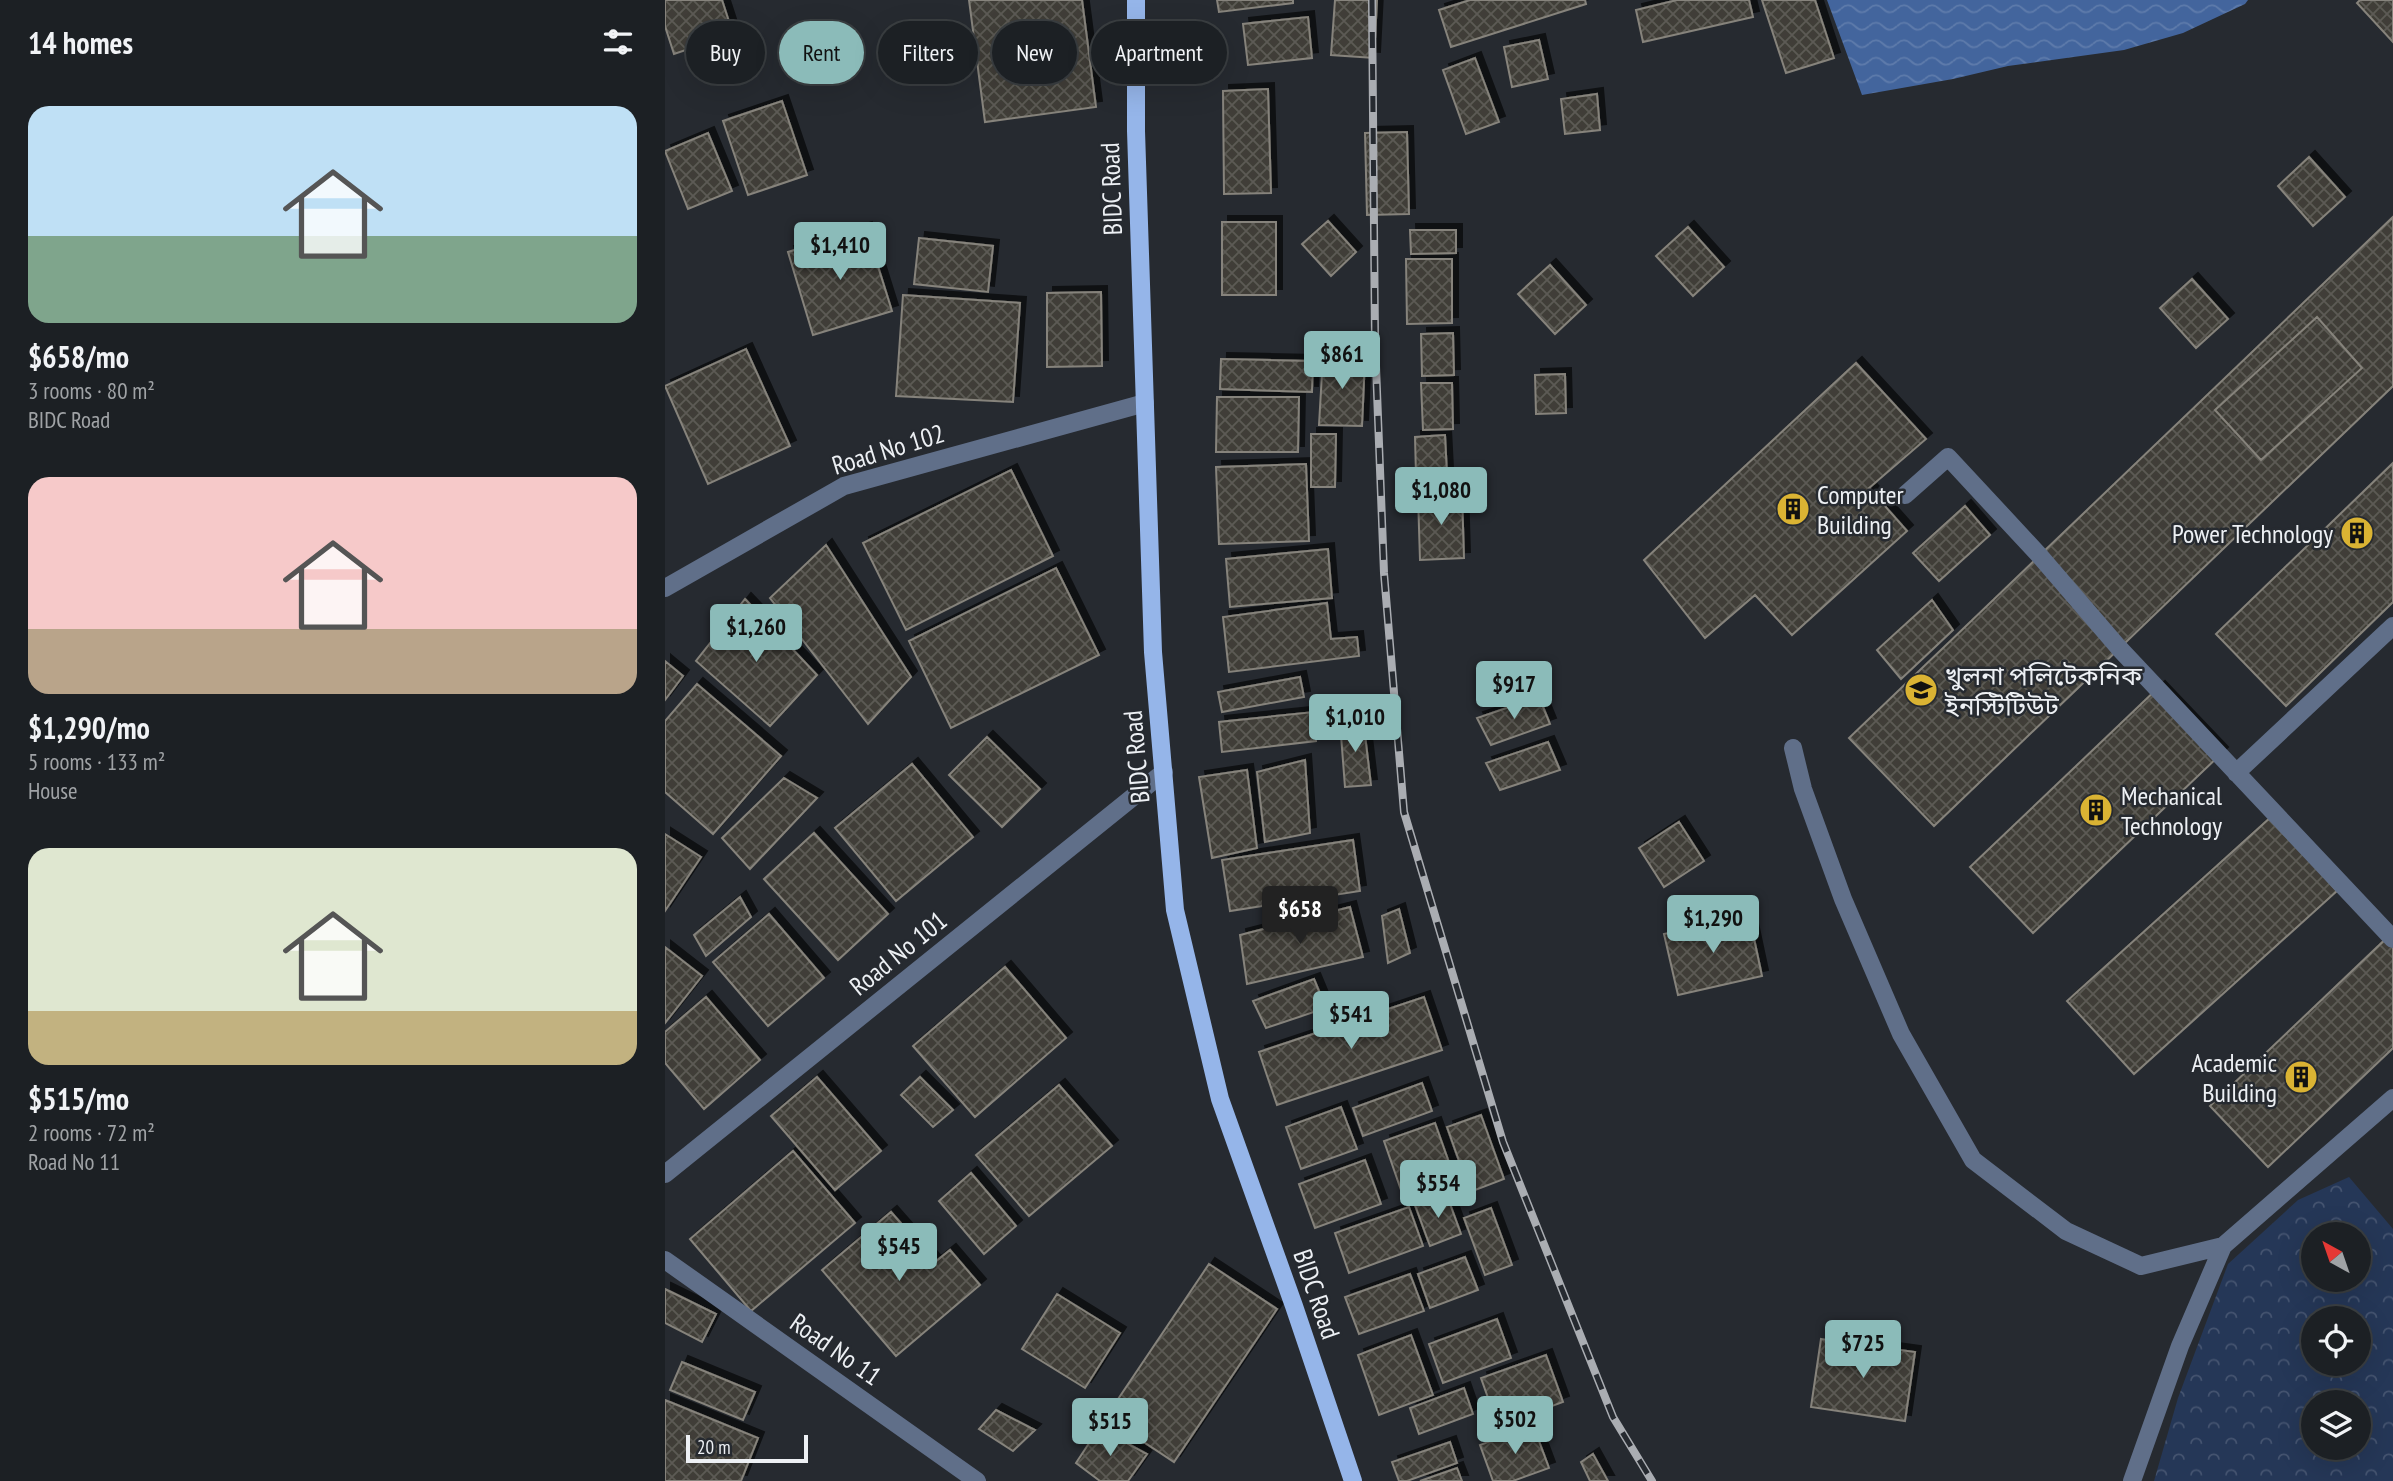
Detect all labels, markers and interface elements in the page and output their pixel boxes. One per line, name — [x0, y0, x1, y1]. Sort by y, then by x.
chip: Buy — [686, 21, 765, 84]
chip: Rent — [779, 21, 864, 84]
chip: Filters — [878, 21, 978, 84]
chip: New — [992, 21, 1077, 84]
chip: Apartment — [1091, 21, 1227, 84]
text: 14 homes — [28, 23, 133, 62]
icon: filters — [599, 23, 637, 61]
street label: BIDC Road — [1093, 142, 1129, 236]
icon: home — [270, 151, 396, 277]
pin: $1,410 — [783, 222, 897, 282]
text: $1,410 — [810, 230, 870, 259]
pin: $861 — [1301, 332, 1383, 391]
text: $658/mo — [28, 337, 129, 376]
text: $861 — [1320, 339, 1364, 368]
text: 3 rooms · 80 m² — [28, 376, 155, 405]
text: BIDC Road — [28, 405, 110, 434]
street label: Road No 102 — [828, 416, 948, 482]
pin: $1,080 — [1384, 468, 1498, 527]
text: $1,080 — [1411, 475, 1471, 504]
place label: Computer Building — [1817, 478, 1904, 541]
building icon: Computer Building — [1774, 490, 1812, 528]
building icon: Power Technology — [2338, 514, 2376, 552]
place label: Power Technology — [2172, 517, 2333, 550]
icon: home — [270, 522, 396, 648]
pin: $1,260 — [699, 604, 813, 664]
text: $1,260 — [726, 612, 786, 641]
place label: খুলনা পলিটেকনিক ইনস্টিটিউট — [1944, 659, 2143, 722]
pin: $917 — [1473, 662, 1555, 721]
text: $917 — [1492, 669, 1536, 698]
school or university icon: খুলনা পলিটেকনিক ইনস্টিটিউট — [1902, 671, 1940, 709]
pin: $1,010 — [1298, 694, 1412, 754]
text: $1,010 — [1325, 702, 1385, 731]
text: $1,290/mo — [28, 708, 150, 747]
street label: BIDC Road — [1116, 709, 1156, 805]
text: 5 rooms · 133 m² — [28, 747, 165, 776]
text: House — [28, 776, 78, 805]
place label: Mechanical Technology — [2121, 779, 2222, 842]
building icon: Mechanical Technology — [2077, 791, 2115, 829]
pin: $658 — [1259, 886, 1341, 946]
icon: home — [270, 893, 396, 1019]
text: $658 — [1278, 894, 1322, 923]
pin: $1,290 — [1656, 895, 1770, 955]
text: $1,290 — [1683, 903, 1743, 932]
street label: Road No 101 — [843, 904, 953, 1002]
pin: $541 — [1310, 992, 1392, 1051]
text: $541 — [1329, 999, 1373, 1028]
place label: Academic Building — [2192, 1046, 2277, 1109]
building icon: Academic Building — [2282, 1058, 2320, 1096]
text: $515/mo — [28, 1079, 129, 1118]
text: 2 rooms · 72 m² — [28, 1118, 155, 1147]
text: Road No 11 — [28, 1147, 120, 1176]
pin: $554 — [1397, 1160, 1479, 1220]
text: $554 — [1416, 1168, 1460, 1197]
north arrow — [2301, 1222, 2371, 1292]
map controls — [2301, 1222, 2371, 1460]
pin: $545 — [858, 1224, 940, 1283]
text: $545 — [877, 1231, 921, 1260]
street label: BIDC Road — [1286, 1245, 1348, 1343]
street label: Road No 11 — [784, 1306, 888, 1392]
button: locate — [2301, 1306, 2371, 1376]
pin: $725 — [1822, 1320, 1904, 1380]
text: $725 — [1841, 1328, 1885, 1357]
button: layers — [2301, 1390, 2371, 1460]
pin: $502 — [1474, 1396, 1556, 1456]
pin: $515 — [1069, 1398, 1151, 1458]
text: $502 — [1493, 1404, 1537, 1433]
text: $515 — [1088, 1406, 1132, 1435]
scale bar — [686, 1432, 809, 1464]
text: 20 m — [697, 1435, 731, 1459]

